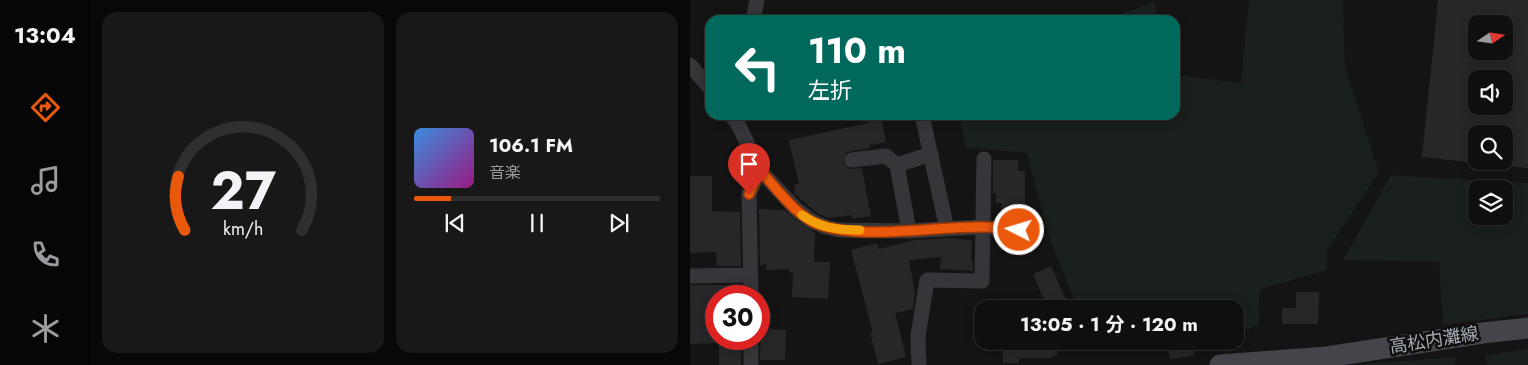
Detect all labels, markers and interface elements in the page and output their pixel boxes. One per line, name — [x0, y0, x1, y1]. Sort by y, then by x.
north arrow — [1468, 15, 1512, 60]
map controls — [1468, 15, 1513, 225]
text: 13:04 — [14, 19, 76, 51]
text: 110 m — [808, 26, 906, 76]
icon: left — [725, 35, 790, 100]
button: sound — [1468, 70, 1513, 115]
text: 左折 — [808, 74, 852, 106]
icon: directions — [28, 90, 63, 125]
button: search — [1468, 125, 1513, 170]
text: 106.1 FM — [489, 132, 573, 159]
pin — [728, 143, 770, 194]
icon: arrive — [735, 150, 763, 178]
text: 27 — [210, 153, 276, 229]
text: 音楽 — [489, 161, 521, 184]
icon: music — [28, 163, 63, 198]
button: layers — [1468, 180, 1513, 225]
position arrow — [992, 203, 1044, 255]
icon: previous — [441, 209, 469, 237]
icon: pause — [523, 209, 551, 237]
icon: next — [605, 209, 633, 237]
text: km/h — [223, 216, 263, 242]
icon: phone — [28, 237, 63, 272]
speed limit sign: 30 — [705, 285, 770, 350]
icon: climate — [28, 311, 63, 346]
text: 13:05 · 1 分 · 120 m — [1020, 311, 1198, 338]
street label: 高松内灘線 — [1388, 320, 1480, 360]

